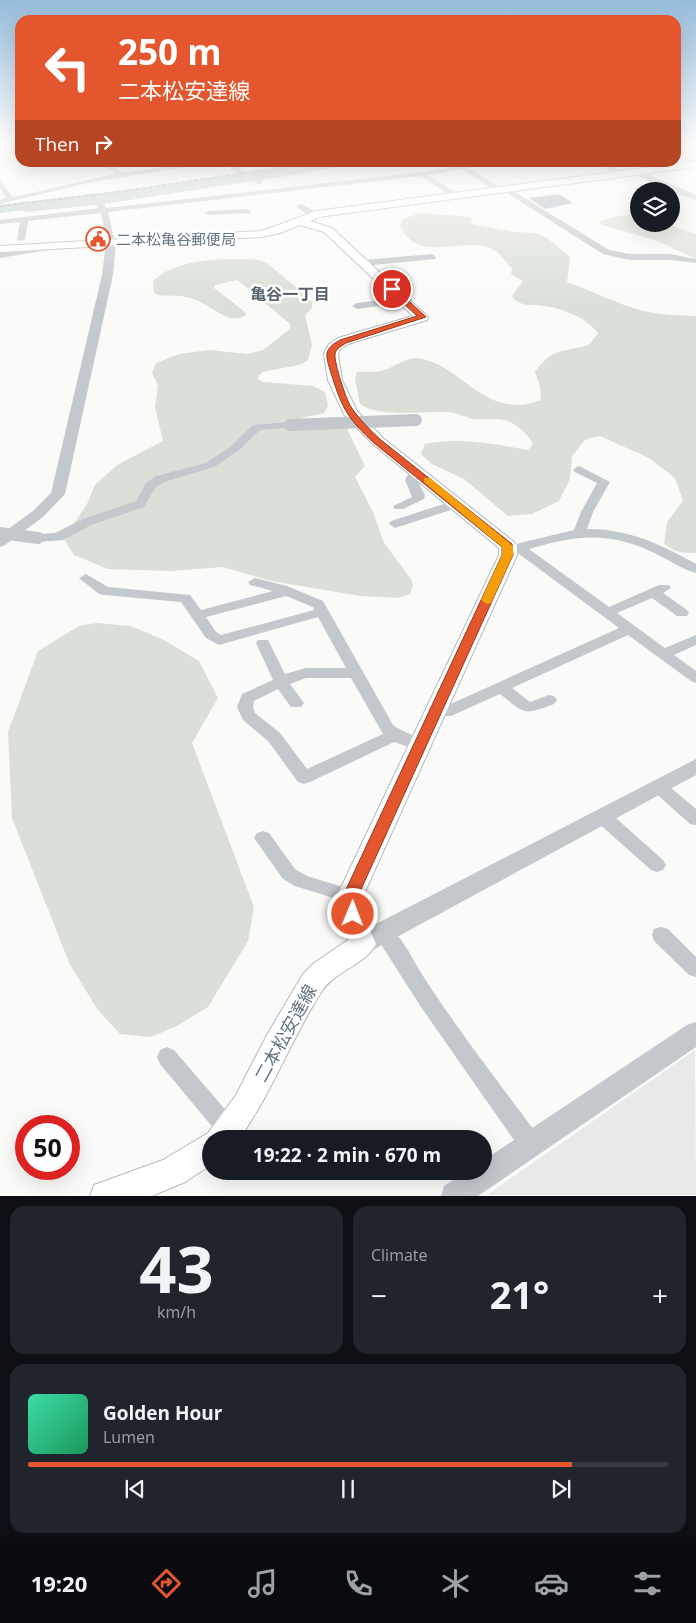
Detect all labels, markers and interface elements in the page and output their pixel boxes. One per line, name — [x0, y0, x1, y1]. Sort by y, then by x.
text: 250 m — [118, 28, 222, 75]
icon: left — [35, 35, 100, 100]
text: 二本松安達線 — [118, 75, 250, 105]
icon: right — [89, 130, 117, 158]
text: Then — [35, 131, 79, 157]
map controls — [630, 182, 680, 232]
button: layers — [630, 182, 680, 232]
public building icon: 二本松亀谷郵便局 — [85, 226, 111, 252]
place label: 二本松亀谷郵便局 — [116, 229, 236, 249]
pin — [371, 268, 413, 310]
icon: arrive — [378, 275, 406, 303]
district label: 亀谷一丁目 — [250, 283, 330, 305]
position arrow — [326, 887, 378, 939]
street label: 二本松安達線 — [248, 980, 322, 1086]
speed limit sign: 50 — [15, 1115, 80, 1180]
text: 19:22 · 2 min · 670 m — [253, 1142, 441, 1168]
text: 43 — [139, 1224, 214, 1312]
text: Climate — [371, 1244, 428, 1266]
text: 21° — [490, 1268, 549, 1320]
text: − — [371, 1276, 387, 1314]
text: + — [652, 1276, 668, 1314]
text: km/h — [157, 1301, 196, 1323]
text: Golden Hour — [103, 1400, 222, 1426]
text: Lumen — [103, 1426, 155, 1448]
icon: previous — [121, 1475, 149, 1503]
icon: pause — [334, 1475, 362, 1503]
icon: next — [547, 1475, 575, 1503]
icon: directions — [149, 1566, 184, 1601]
icon: music — [245, 1566, 280, 1601]
icon: phone — [341, 1566, 376, 1601]
icon: climate — [438, 1566, 473, 1601]
icon: car — [534, 1566, 569, 1601]
icon: filters — [630, 1566, 665, 1601]
text: 19:20 — [31, 1568, 87, 1598]

